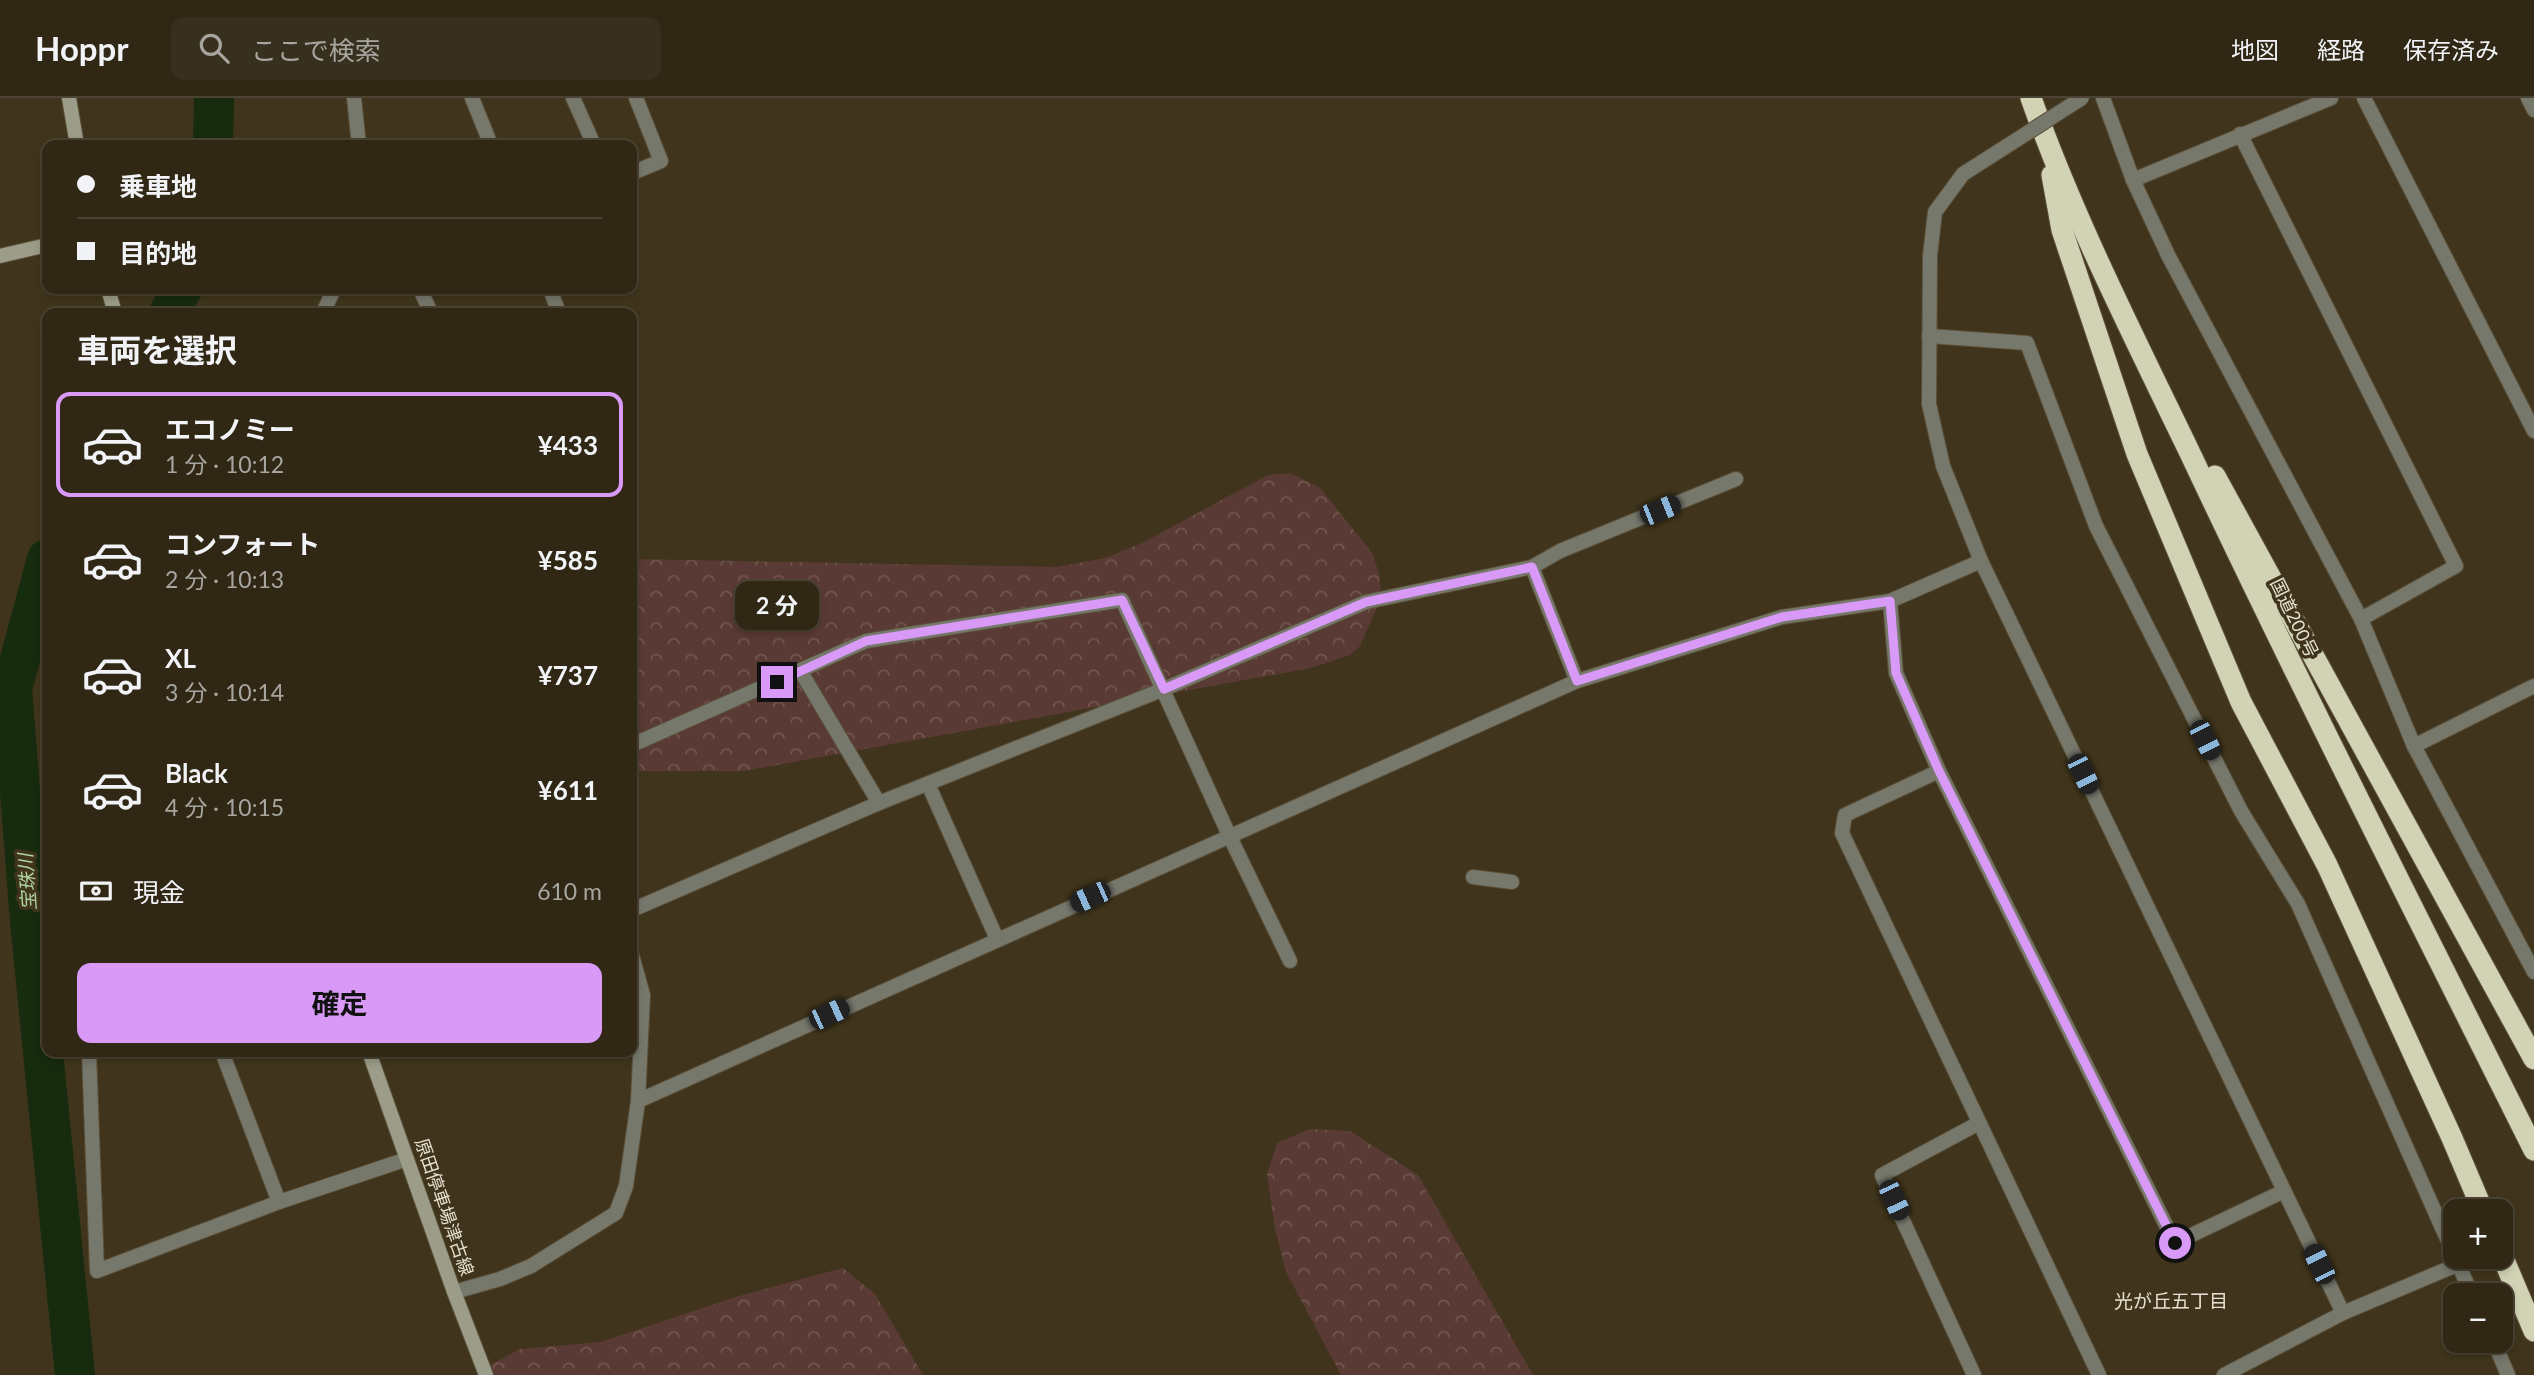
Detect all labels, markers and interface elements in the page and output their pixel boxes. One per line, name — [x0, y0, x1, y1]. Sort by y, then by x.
search box — [171, 17, 661, 80]
text: Hoppr — [35, 28, 129, 68]
icon: search — [195, 29, 233, 67]
text: ここで検索 — [251, 34, 381, 66]
text: 地図 — [2231, 35, 2279, 64]
text: 経路 — [2317, 35, 2365, 64]
text: 保存済み — [2403, 35, 2499, 64]
text: 乗車地 — [119, 170, 197, 202]
text: 目的地 — [119, 237, 197, 269]
text: 車両を選択 — [77, 330, 237, 369]
icon: car — [81, 413, 144, 476]
text: エコノミー — [165, 413, 295, 445]
text: ¥433 — [538, 429, 598, 461]
text: 1 分 · 10:12 — [165, 450, 284, 478]
car — [1637, 492, 1684, 528]
icon: car — [81, 528, 144, 591]
text: コンフォート — [165, 528, 320, 560]
text: ¥585 — [538, 544, 598, 576]
text: 2 分 · 10:13 — [165, 565, 284, 593]
street label: 国道200号 — [2266, 574, 2323, 661]
callout: 2 分 — [735, 580, 819, 630]
text: 2 分 — [756, 591, 798, 619]
text: XL — [165, 642, 196, 674]
icon: car — [81, 643, 144, 706]
text: ¥737 — [538, 659, 598, 691]
route end — [761, 666, 793, 698]
text: 3 分 · 10:14 — [165, 678, 284, 706]
car — [2187, 717, 2224, 763]
car — [2065, 751, 2102, 797]
text: Black — [165, 757, 228, 789]
icon: car — [81, 758, 144, 821]
text: ¥611 — [538, 774, 598, 806]
text: 4 分 · 10:15 — [165, 793, 284, 821]
water label: 宝珠川 — [13, 851, 40, 911]
icon: cash — [77, 872, 115, 910]
text: 現金 — [133, 876, 185, 908]
text: 610 m — [537, 877, 602, 905]
car — [1067, 879, 1114, 915]
button: 確定 — [77, 963, 602, 1043]
car — [806, 996, 853, 1032]
street label: 原田停車場津古線 — [411, 1135, 479, 1278]
car — [1876, 1177, 1913, 1223]
map controls — [2443, 1199, 2513, 1353]
button: + — [2443, 1199, 2513, 1269]
route start — [2159, 1227, 2191, 1259]
car — [2301, 1241, 2338, 1287]
button: − — [2443, 1283, 2513, 1353]
district label: 光が丘五丁目 — [2114, 1289, 2228, 1312]

